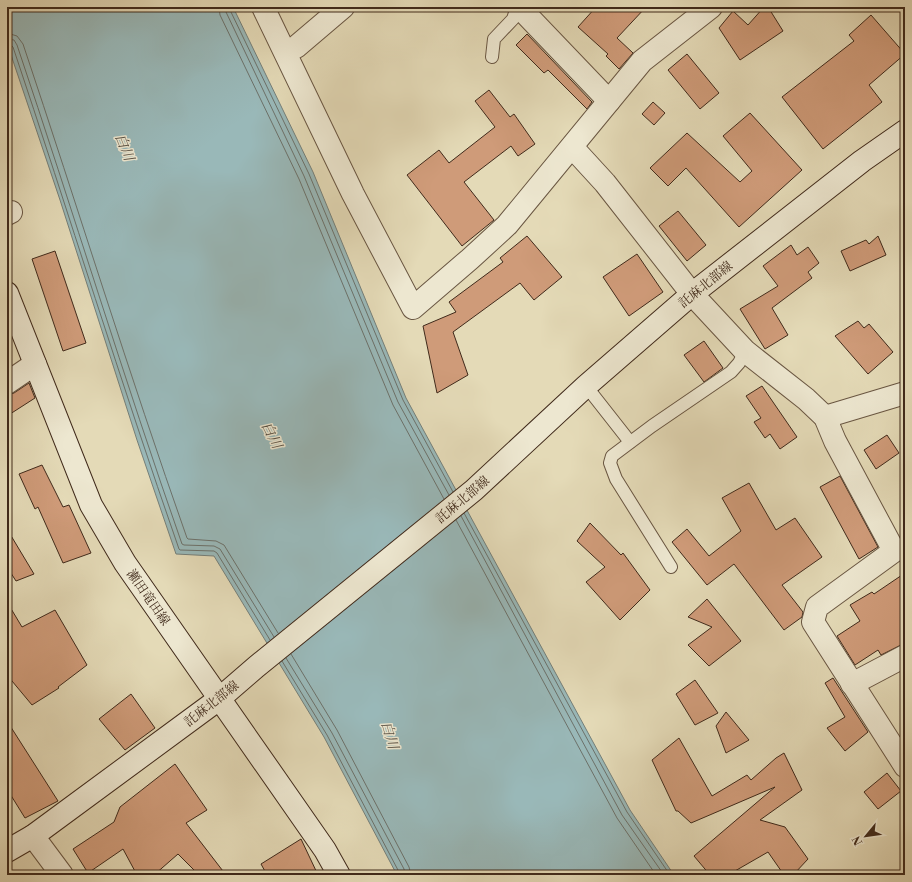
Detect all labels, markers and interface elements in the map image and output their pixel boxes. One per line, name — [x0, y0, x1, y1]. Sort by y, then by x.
water label: 白川 — [110, 131, 138, 166]
street label: 託麻北部線 — [675, 258, 736, 311]
water label: 白川 — [257, 419, 286, 454]
street label: 託麻北部線 — [433, 473, 493, 527]
street label: 瀬田竜田線 — [123, 566, 173, 629]
street label: 託麻北部線 — [181, 677, 242, 730]
water label: 白川 — [376, 719, 402, 753]
north arrow — [846, 816, 886, 856]
text: N — [850, 833, 866, 848]

